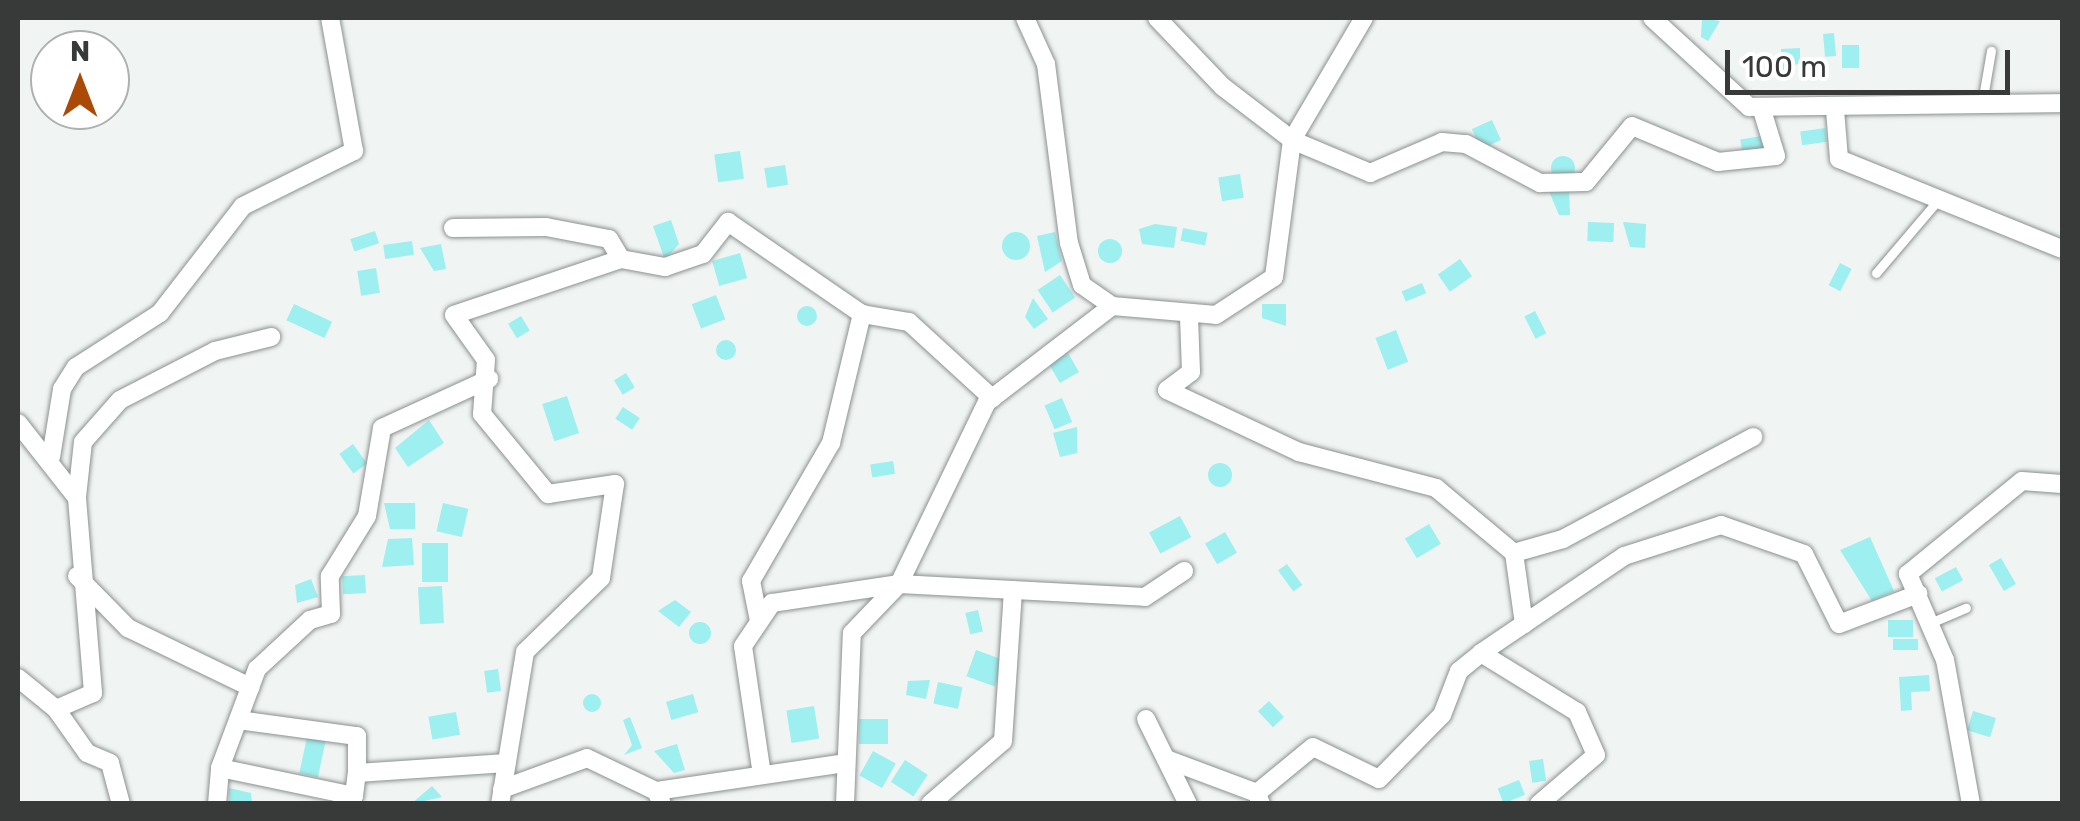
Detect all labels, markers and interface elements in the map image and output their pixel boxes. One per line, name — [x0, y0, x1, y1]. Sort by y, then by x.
north arrow — [30, 30, 130, 130]
scale bar — [1730, 30, 2015, 92]
text: N — [70, 35, 90, 68]
text: 100 m — [1742, 49, 1827, 85]

